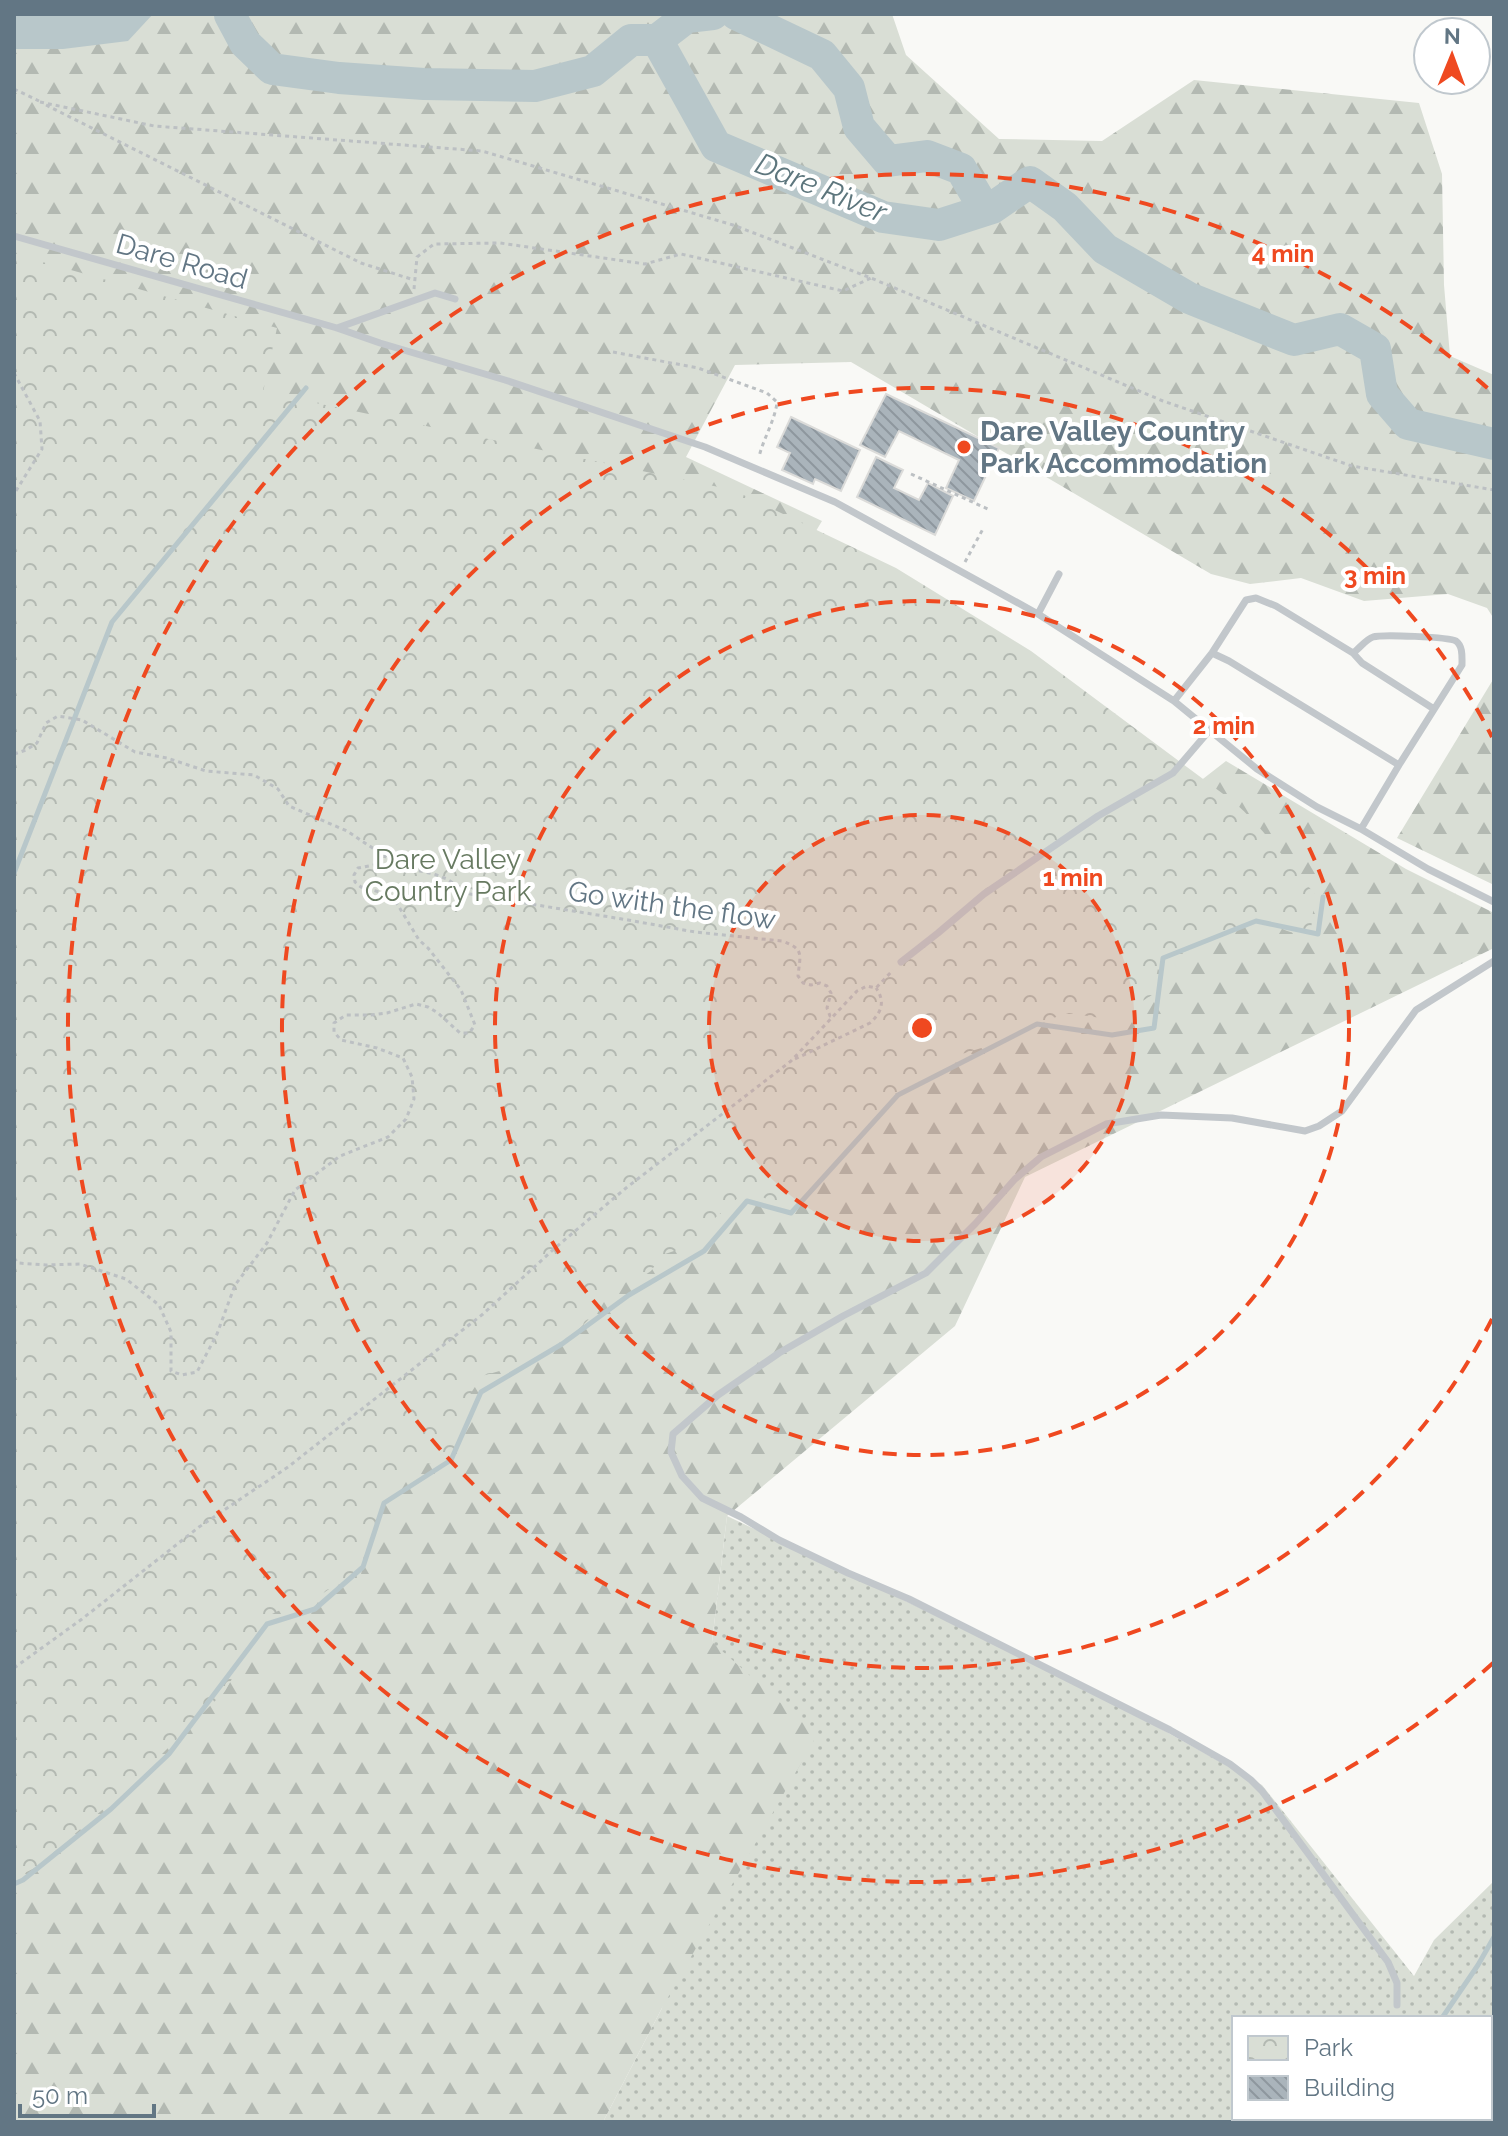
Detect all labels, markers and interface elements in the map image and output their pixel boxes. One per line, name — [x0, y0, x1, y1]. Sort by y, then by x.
north arrow — [1412, 16, 1492, 96]
text: N — [1444, 23, 1461, 49]
water label: Dare River — [751, 145, 893, 230]
street label: Dare Road — [112, 227, 251, 296]
text: 4 min — [1252, 239, 1314, 268]
place label: Dare Valley Country Park Accommodation — [980, 415, 1267, 480]
marker: Dare Valley Country Park Accommodation — [955, 438, 973, 456]
text: 3 min — [1344, 561, 1406, 590]
text: 2 min — [1193, 711, 1255, 740]
park label: Dare Valley Country Park — [365, 843, 531, 908]
text: 1 min — [1043, 863, 1103, 892]
street label: Go with the flow — [566, 875, 778, 936]
centre of rings — [908, 1014, 936, 1042]
legend — [1232, 2016, 1492, 2120]
text: Park — [1304, 2033, 1353, 2062]
scale bar — [20, 2068, 154, 2118]
text: Building — [1304, 2073, 1395, 2102]
text: 50 m — [32, 2081, 88, 2110]

